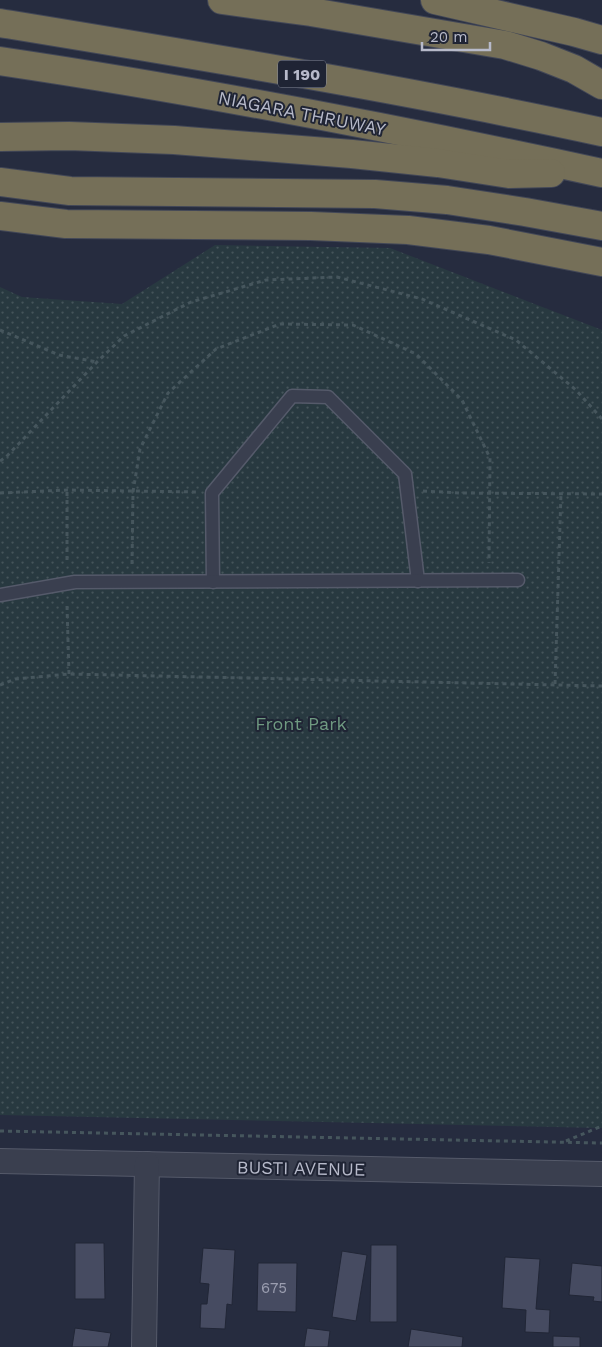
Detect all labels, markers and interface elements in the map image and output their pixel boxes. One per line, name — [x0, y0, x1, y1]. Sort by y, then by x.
scale bar — [422, 20, 490, 52]
text: 20 m — [430, 28, 468, 46]
road number: I 190 — [278, 61, 326, 88]
street label: NIAGARA THRUWAY — [217, 86, 388, 140]
park label: Front Park — [255, 713, 347, 734]
street label: BUSTI AVENUE — [237, 1156, 365, 1180]
house number: 675 — [261, 1279, 287, 1297]

